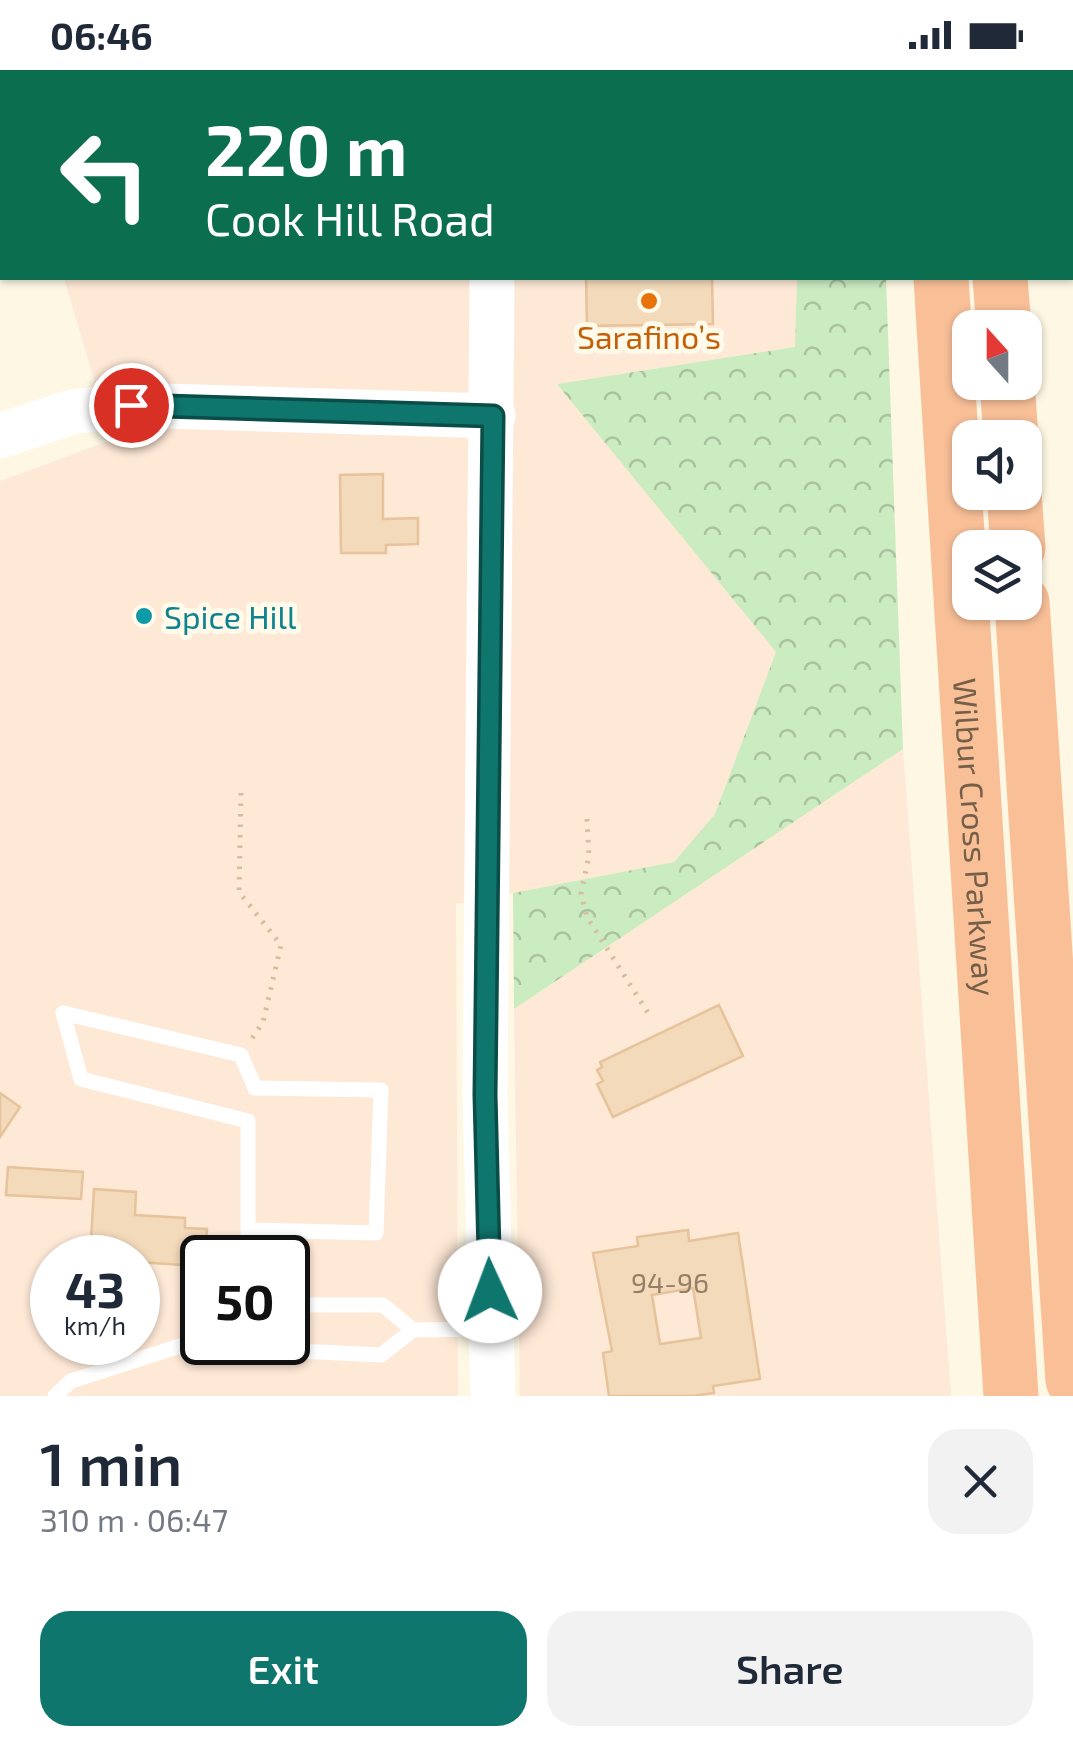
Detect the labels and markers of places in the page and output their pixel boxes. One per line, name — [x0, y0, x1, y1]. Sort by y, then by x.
marker: Sarafino’s — [638, 290, 660, 312]
place label: Sarafino’s — [577, 317, 721, 355]
pin — [89, 363, 174, 448]
place label: Spice Hill — [164, 597, 297, 635]
marker: Spice Hill — [133, 605, 155, 627]

